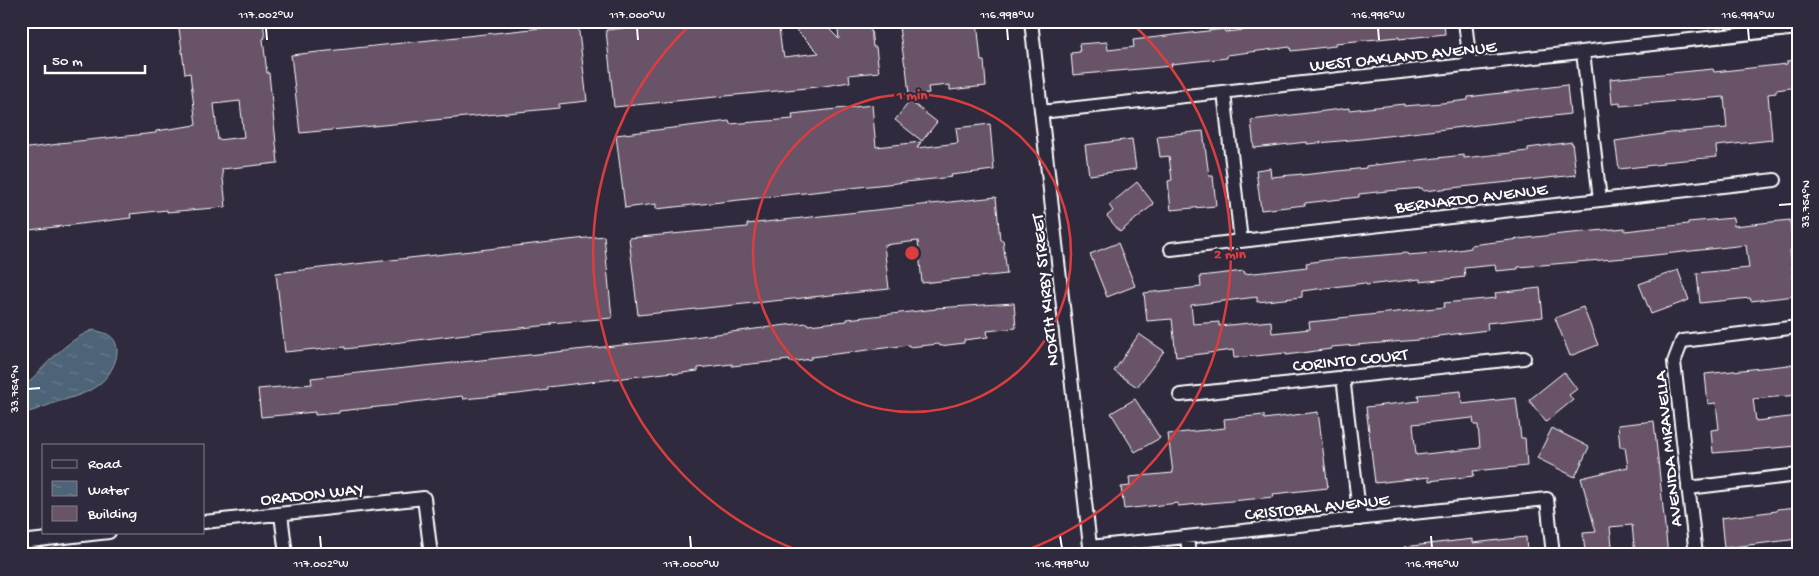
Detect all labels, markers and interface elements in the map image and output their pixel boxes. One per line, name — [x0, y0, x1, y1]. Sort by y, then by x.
text: 117.002°W — [238, 9, 293, 23]
text: 117.000°W — [608, 9, 665, 23]
text: 116.998°W — [979, 9, 1034, 23]
text: 116.996°W — [1350, 9, 1405, 23]
text: 116.994°W — [1721, 9, 1774, 23]
street label: WEST OAKLAND AVENUE — [1309, 37, 1498, 78]
scale bar — [45, 42, 145, 74]
text: 50 m — [52, 53, 83, 71]
text: 1 min — [896, 87, 928, 105]
street label: BERNARDO AVENUE — [1393, 180, 1550, 219]
text: 33.754°N — [1800, 180, 1814, 229]
street label: NORTH KIRBY STREET — [1028, 211, 1065, 367]
centre of rings — [903, 244, 921, 262]
text: 2 min — [1214, 246, 1247, 264]
street label: CORINTO COURT — [1292, 345, 1410, 378]
text: 33.754°N — [9, 365, 23, 414]
street label: AVENIDA MIRAVELLA — [1651, 368, 1688, 528]
legend — [42, 444, 205, 534]
text: Road — [88, 456, 122, 474]
street label: ORADON WAY — [260, 480, 365, 511]
text: Water — [88, 482, 130, 500]
street label: CRISTOBAL AVENUE — [1244, 490, 1391, 527]
text: Building — [87, 506, 137, 524]
text: 117.002°W — [293, 558, 348, 572]
text: 117.000°W — [662, 558, 719, 572]
text: 116.998°W — [1034, 558, 1089, 572]
text: 116.996°W — [1404, 558, 1459, 572]

